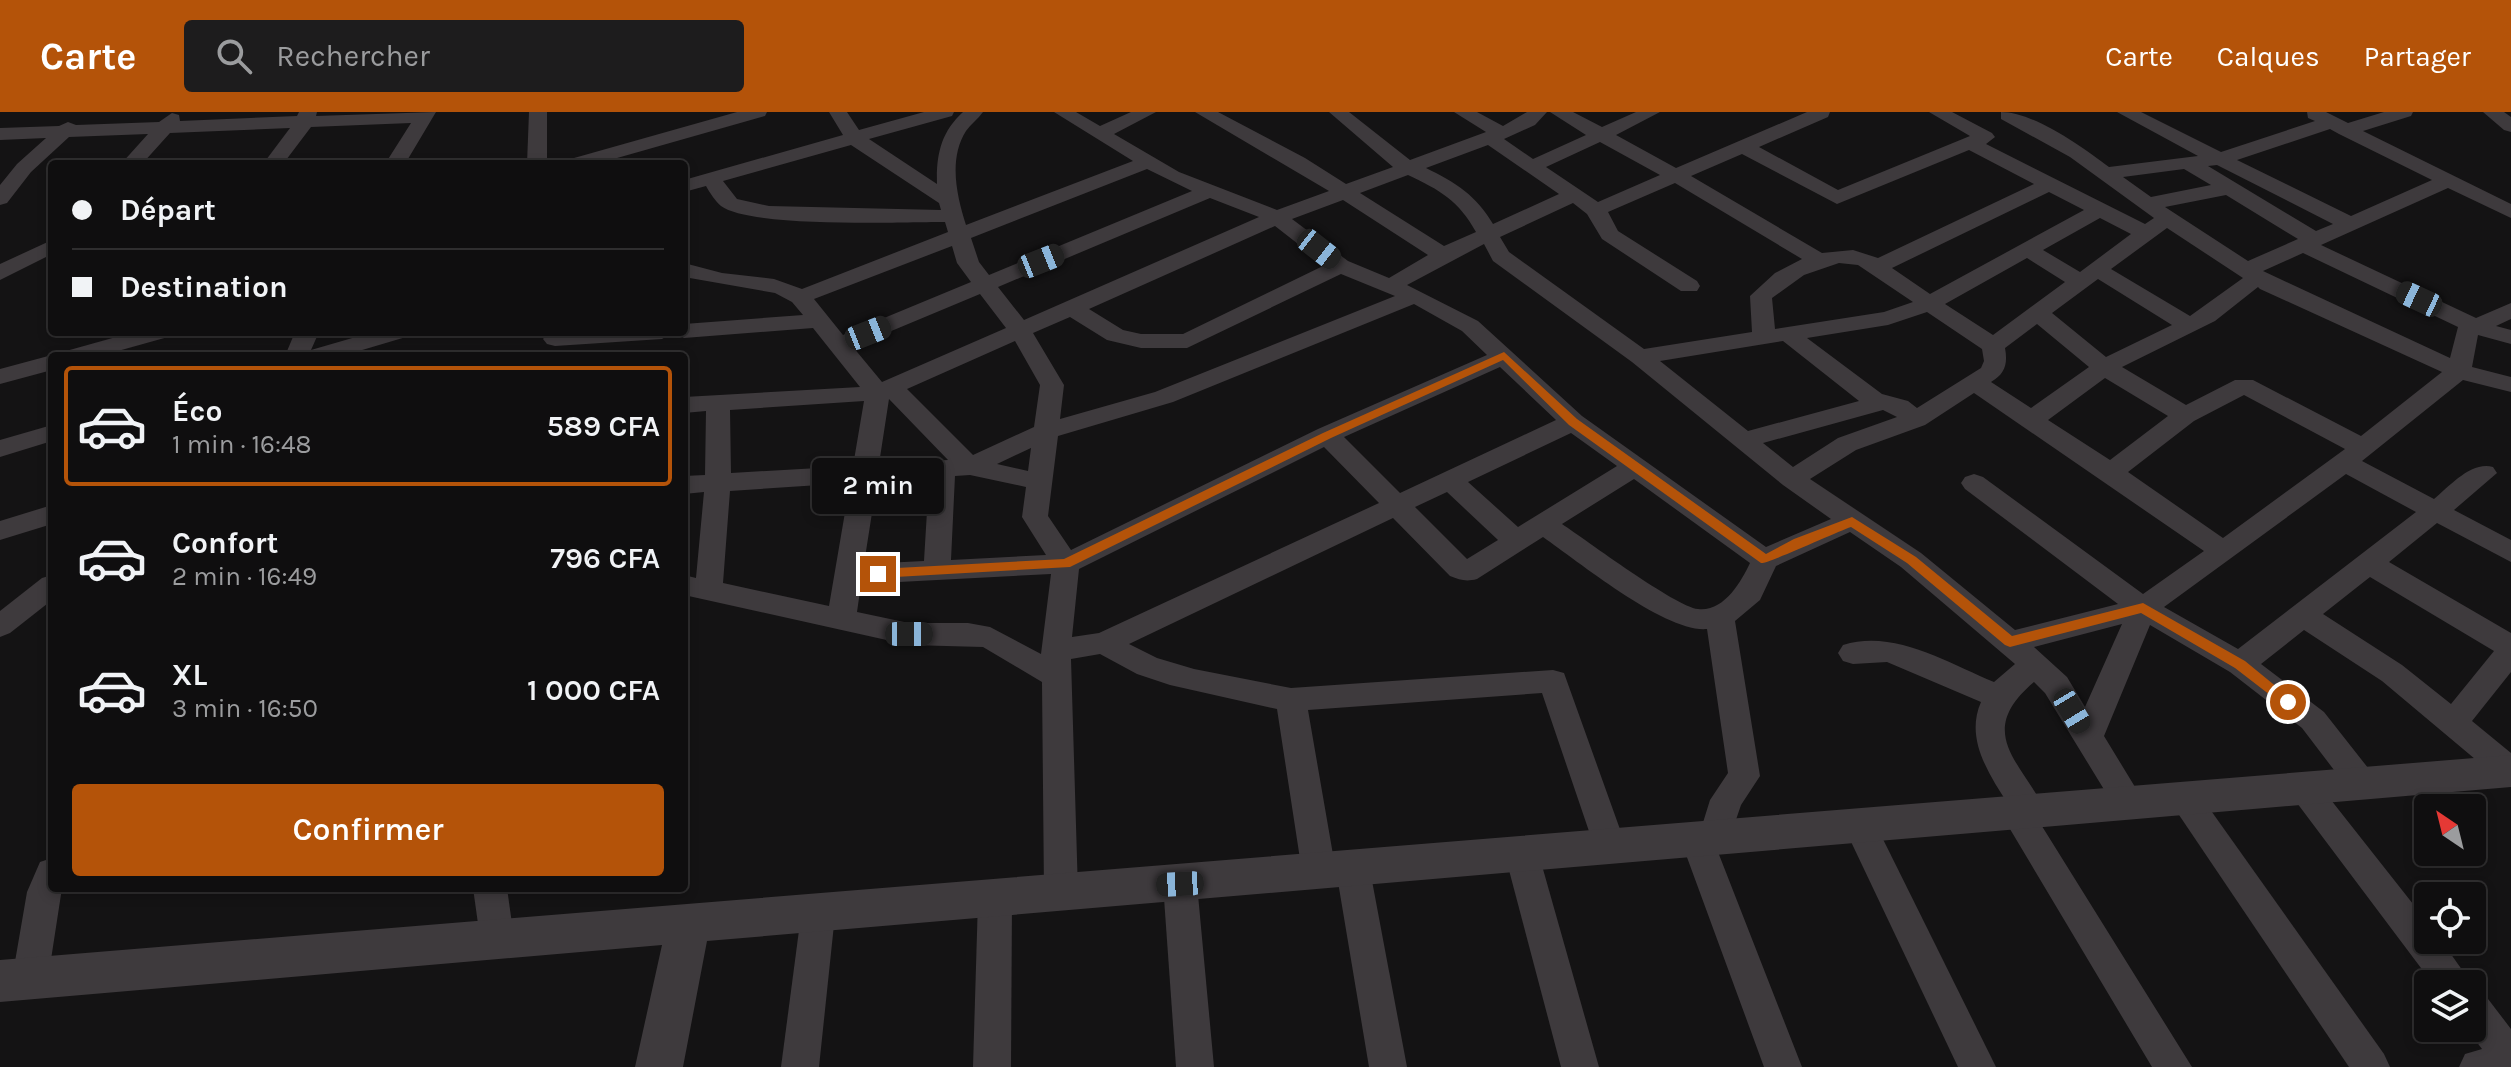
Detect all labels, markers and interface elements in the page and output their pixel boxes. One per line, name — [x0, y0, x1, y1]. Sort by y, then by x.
search box — [184, 20, 744, 92]
text: Carte — [40, 34, 136, 79]
icon: search — [212, 34, 256, 78]
text: Rechercher — [276, 38, 430, 74]
text: Carte — [2105, 40, 2173, 73]
text: Calques — [2217, 40, 2320, 73]
text: Partager — [2364, 40, 2471, 73]
text: Départ — [120, 192, 216, 228]
car — [1293, 225, 1345, 273]
car — [1014, 241, 1068, 281]
text: Destination — [120, 269, 288, 305]
car — [2392, 278, 2446, 320]
car — [841, 313, 895, 353]
icon: car — [76, 390, 148, 462]
text: Éco — [172, 393, 222, 429]
text: 589 CFA — [547, 408, 660, 444]
text: 1 min · 16:48 — [172, 429, 312, 460]
callout: 2 min — [812, 458, 944, 514]
text: 2 min — [843, 470, 913, 501]
icon: car — [76, 522, 148, 594]
text: Confort — [172, 525, 278, 561]
text: 796 CFA — [550, 540, 660, 576]
route end — [860, 556, 896, 592]
text: 2 min · 16:49 — [172, 561, 317, 592]
car — [885, 622, 933, 646]
icon: car — [76, 654, 148, 726]
text: XL — [172, 657, 207, 693]
text: 1 000 CFA — [527, 672, 660, 708]
car — [2049, 684, 2095, 738]
route start — [2270, 684, 2306, 720]
text: 3 min · 16:50 — [172, 693, 318, 724]
button: Confirmer — [72, 784, 664, 876]
north arrow — [2414, 794, 2486, 866]
map controls — [2414, 794, 2486, 1042]
car — [1155, 871, 1205, 897]
button: locate — [2414, 882, 2486, 954]
button: layers — [2414, 970, 2486, 1042]

